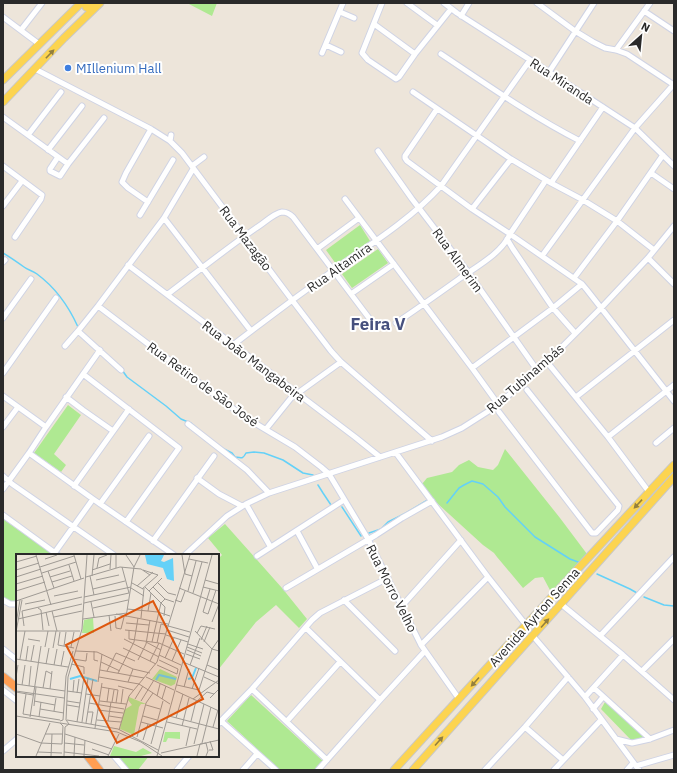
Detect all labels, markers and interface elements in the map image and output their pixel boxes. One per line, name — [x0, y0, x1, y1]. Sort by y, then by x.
north arrow — [621, 16, 661, 56]
text: N — [639, 19, 652, 35]
one-way arrow — [45, 49, 54, 59]
street label: Rua Miranda — [526, 54, 597, 108]
place label: MIllenium Hall — [76, 60, 162, 77]
marker: MIllenium Hall — [63, 63, 73, 73]
street label: Rua Mazagão — [216, 202, 276, 274]
street label: Rua Almerim — [429, 225, 487, 296]
street label: Rua Altamira — [304, 239, 375, 296]
district label: Feira V — [350, 313, 406, 335]
street label: Rua João Mangabeira — [199, 317, 309, 406]
street label: Rua Retiro de São José — [144, 338, 262, 431]
street label: Rua Tubinambás — [483, 340, 568, 417]
one-way arrow — [634, 499, 643, 508]
street label: Rua Morro Velho — [362, 541, 421, 635]
inset map — [16, 554, 219, 757]
street label: Avenida Ayrton Senna — [485, 564, 583, 671]
one-way arrow — [540, 618, 549, 628]
one-way arrow — [470, 677, 479, 687]
one-way arrow — [435, 736, 444, 746]

